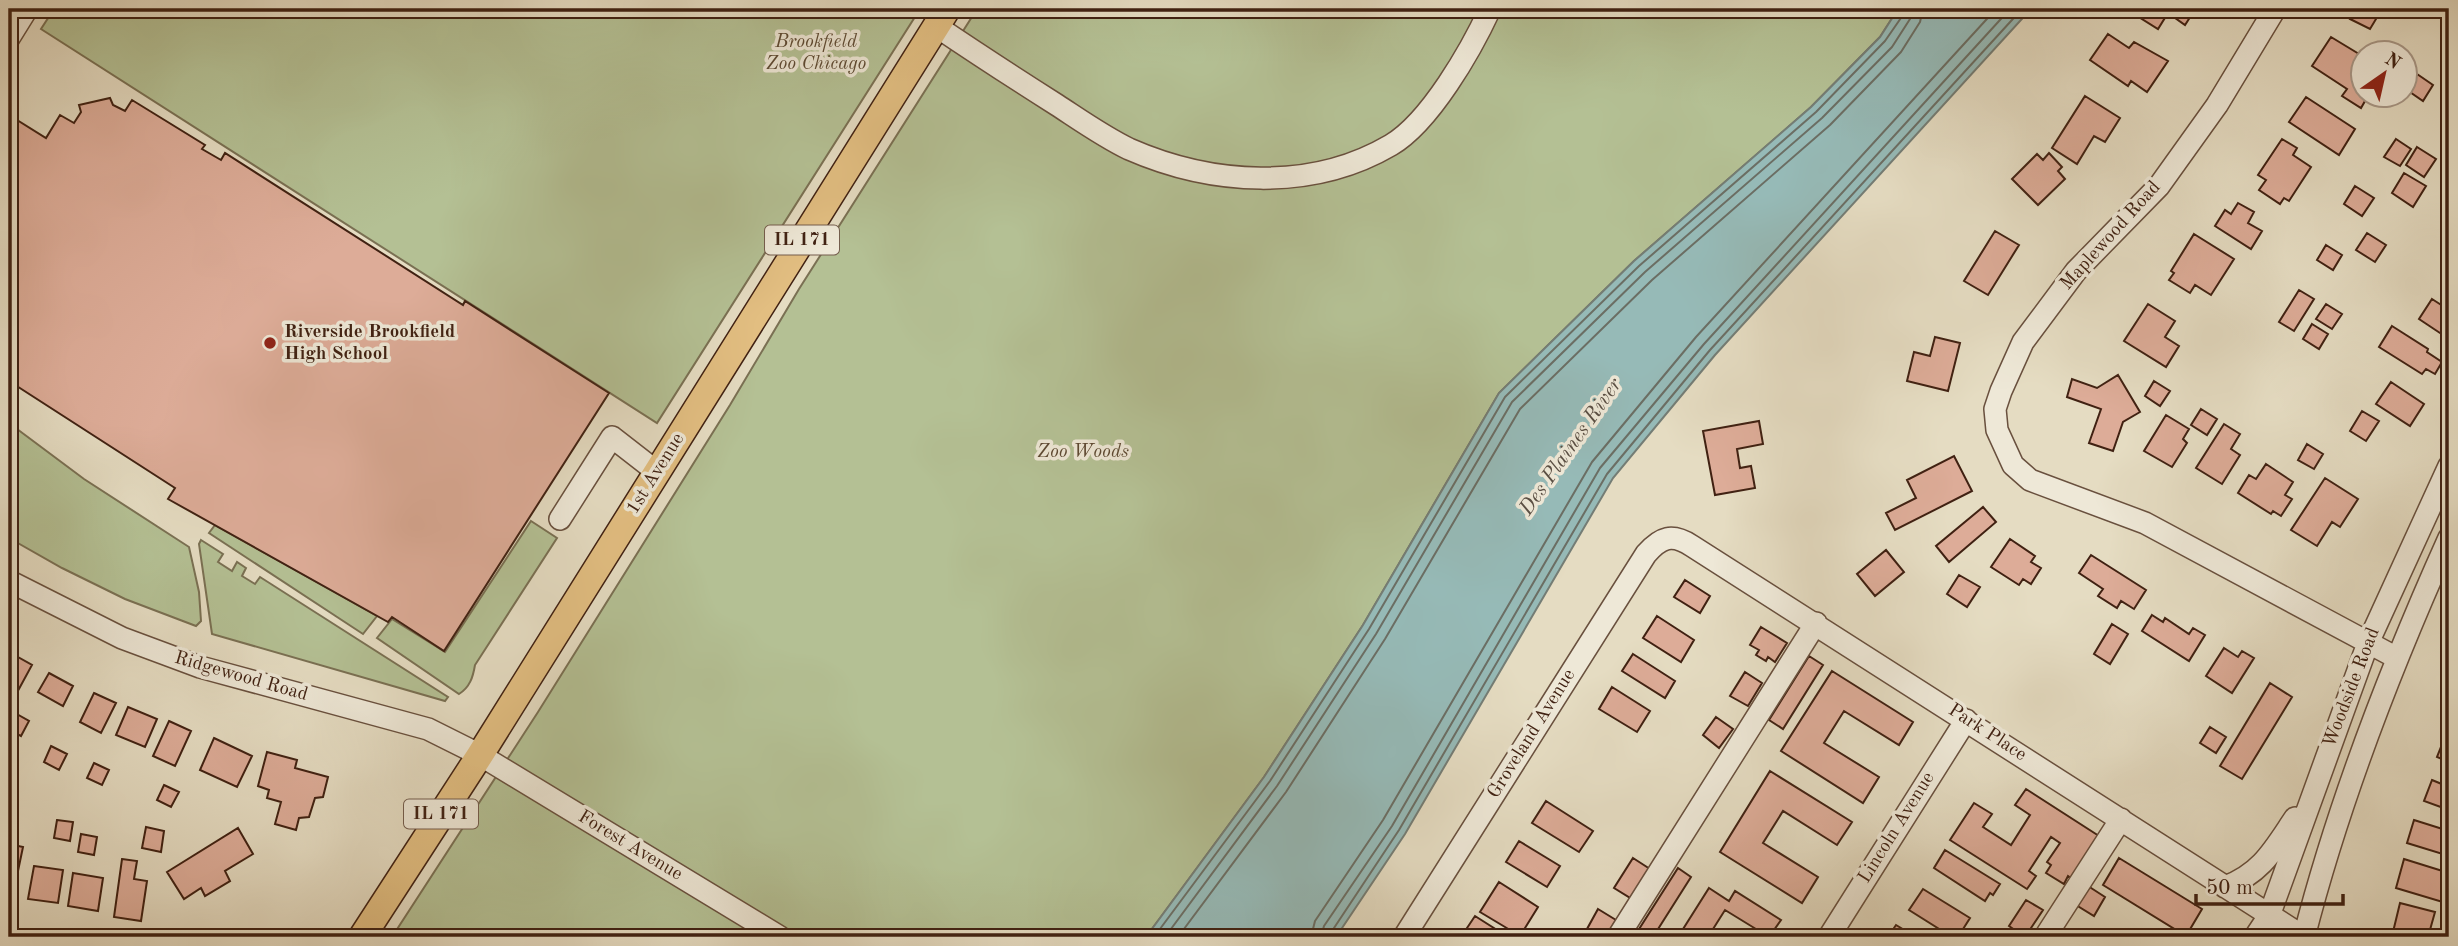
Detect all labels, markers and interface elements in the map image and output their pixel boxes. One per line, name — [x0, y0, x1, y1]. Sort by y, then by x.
park label: Brookfield Zoo Chicago — [766, 33, 867, 74]
north arrow — [2350, 38, 2420, 108]
text: N — [2381, 50, 2404, 74]
street label: Maplewood Road — [2057, 178, 2165, 294]
road number: IL 171 — [765, 226, 839, 254]
place label: Riverside Brookfield High School — [284, 323, 455, 364]
marker: Riverside Brookfield High School — [262, 335, 278, 351]
water label: Des Plaines River — [1515, 374, 1627, 520]
street label: 1st Avenue — [624, 430, 688, 518]
park label: Zoo Woods — [1037, 443, 1129, 462]
street label: Woodside Road — [2320, 625, 2384, 751]
street label: Ridgewood Road — [172, 649, 310, 705]
street label: Groveland Avenue — [1485, 666, 1579, 802]
street label: Park Place — [1945, 701, 2029, 765]
street label: Lincoln Avenue — [1855, 769, 1939, 887]
road number: IL 171 — [404, 800, 478, 828]
street label: Forest Avenue — [575, 807, 685, 885]
scale bar — [2196, 862, 2342, 906]
text: 50 m — [2206, 878, 2253, 899]

